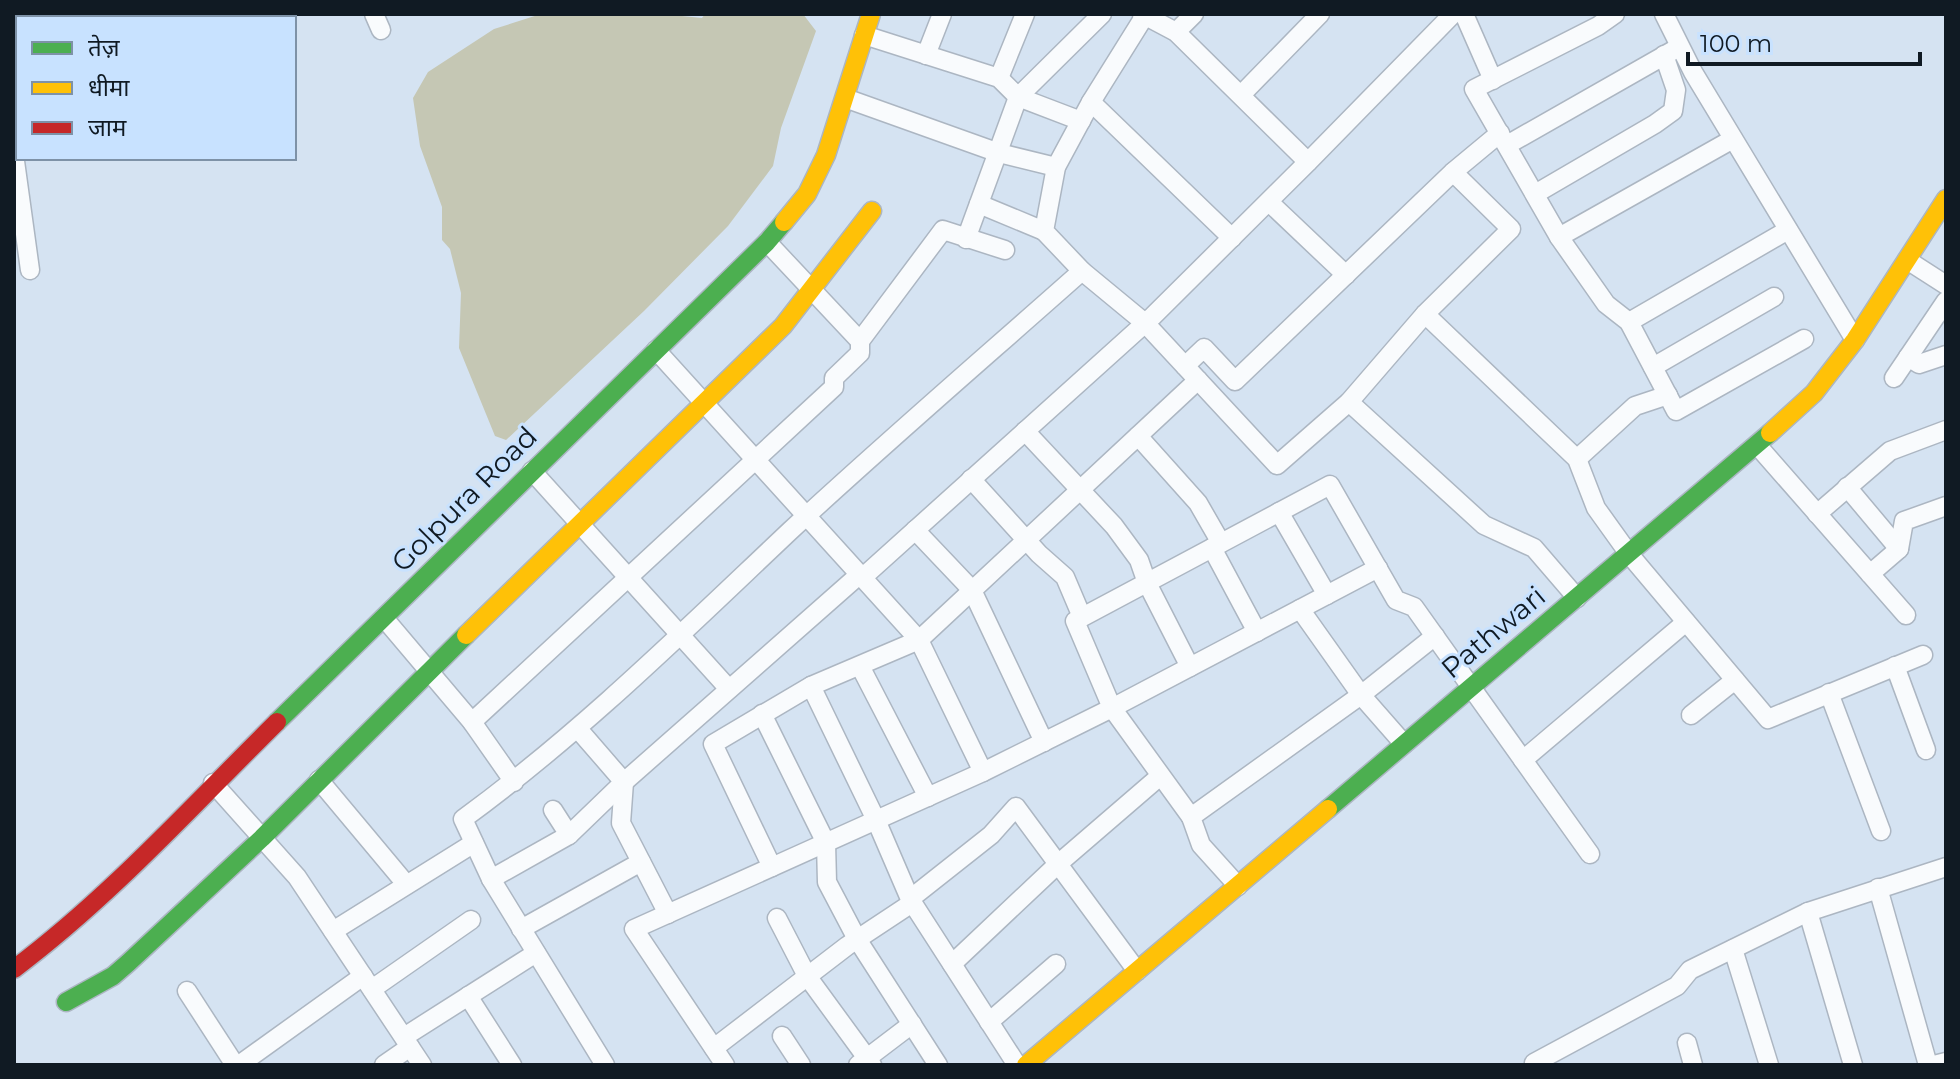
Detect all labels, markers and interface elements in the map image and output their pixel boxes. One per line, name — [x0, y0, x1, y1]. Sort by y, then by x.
legend — [16, 16, 296, 160]
scale bar — [1688, 16, 1920, 66]
text: 100 m — [1700, 29, 1772, 58]
text: तेज़ — [88, 33, 121, 62]
text: धीमा — [88, 73, 130, 102]
text: जाम — [88, 113, 127, 142]
street label: Golpura Road — [384, 419, 544, 579]
street label: Pathwari — [1434, 579, 1552, 685]

